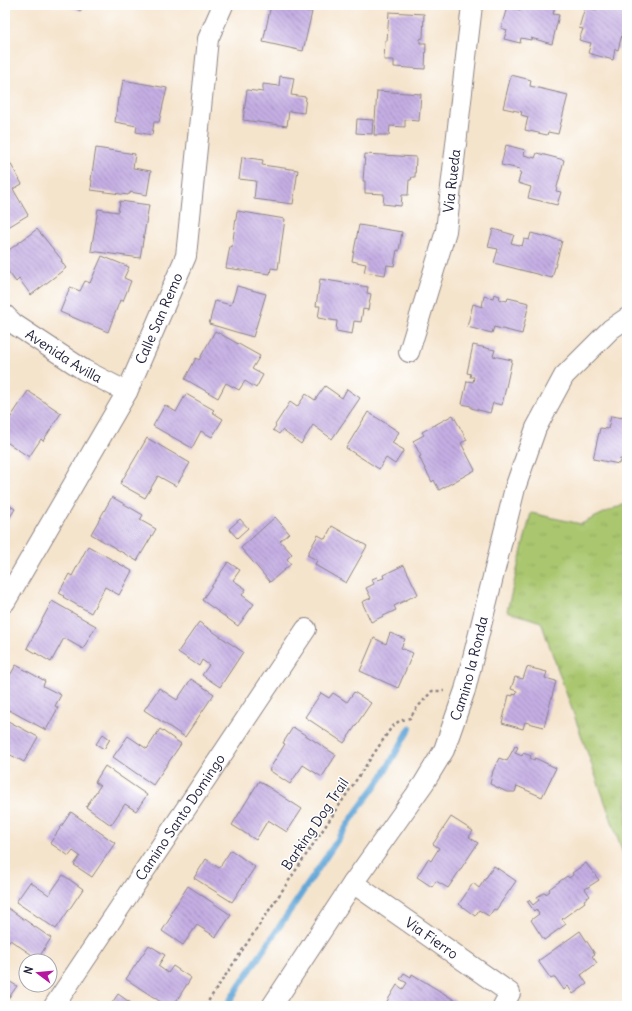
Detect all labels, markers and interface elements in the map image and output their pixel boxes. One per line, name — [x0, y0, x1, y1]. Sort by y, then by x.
street label: Via Rueda — [439, 148, 464, 214]
street label: Calle San Remo — [131, 270, 187, 367]
street label: Avenida Avilla — [22, 325, 105, 387]
street label: Camino la Ronda — [446, 614, 492, 723]
street label: Camino Santo Domingo — [131, 750, 229, 884]
street label: Barking Dog Trail — [277, 774, 353, 874]
street label: Via Fierro — [401, 913, 462, 963]
north arrow — [18, 953, 58, 993]
text: N — [21, 965, 36, 976]

